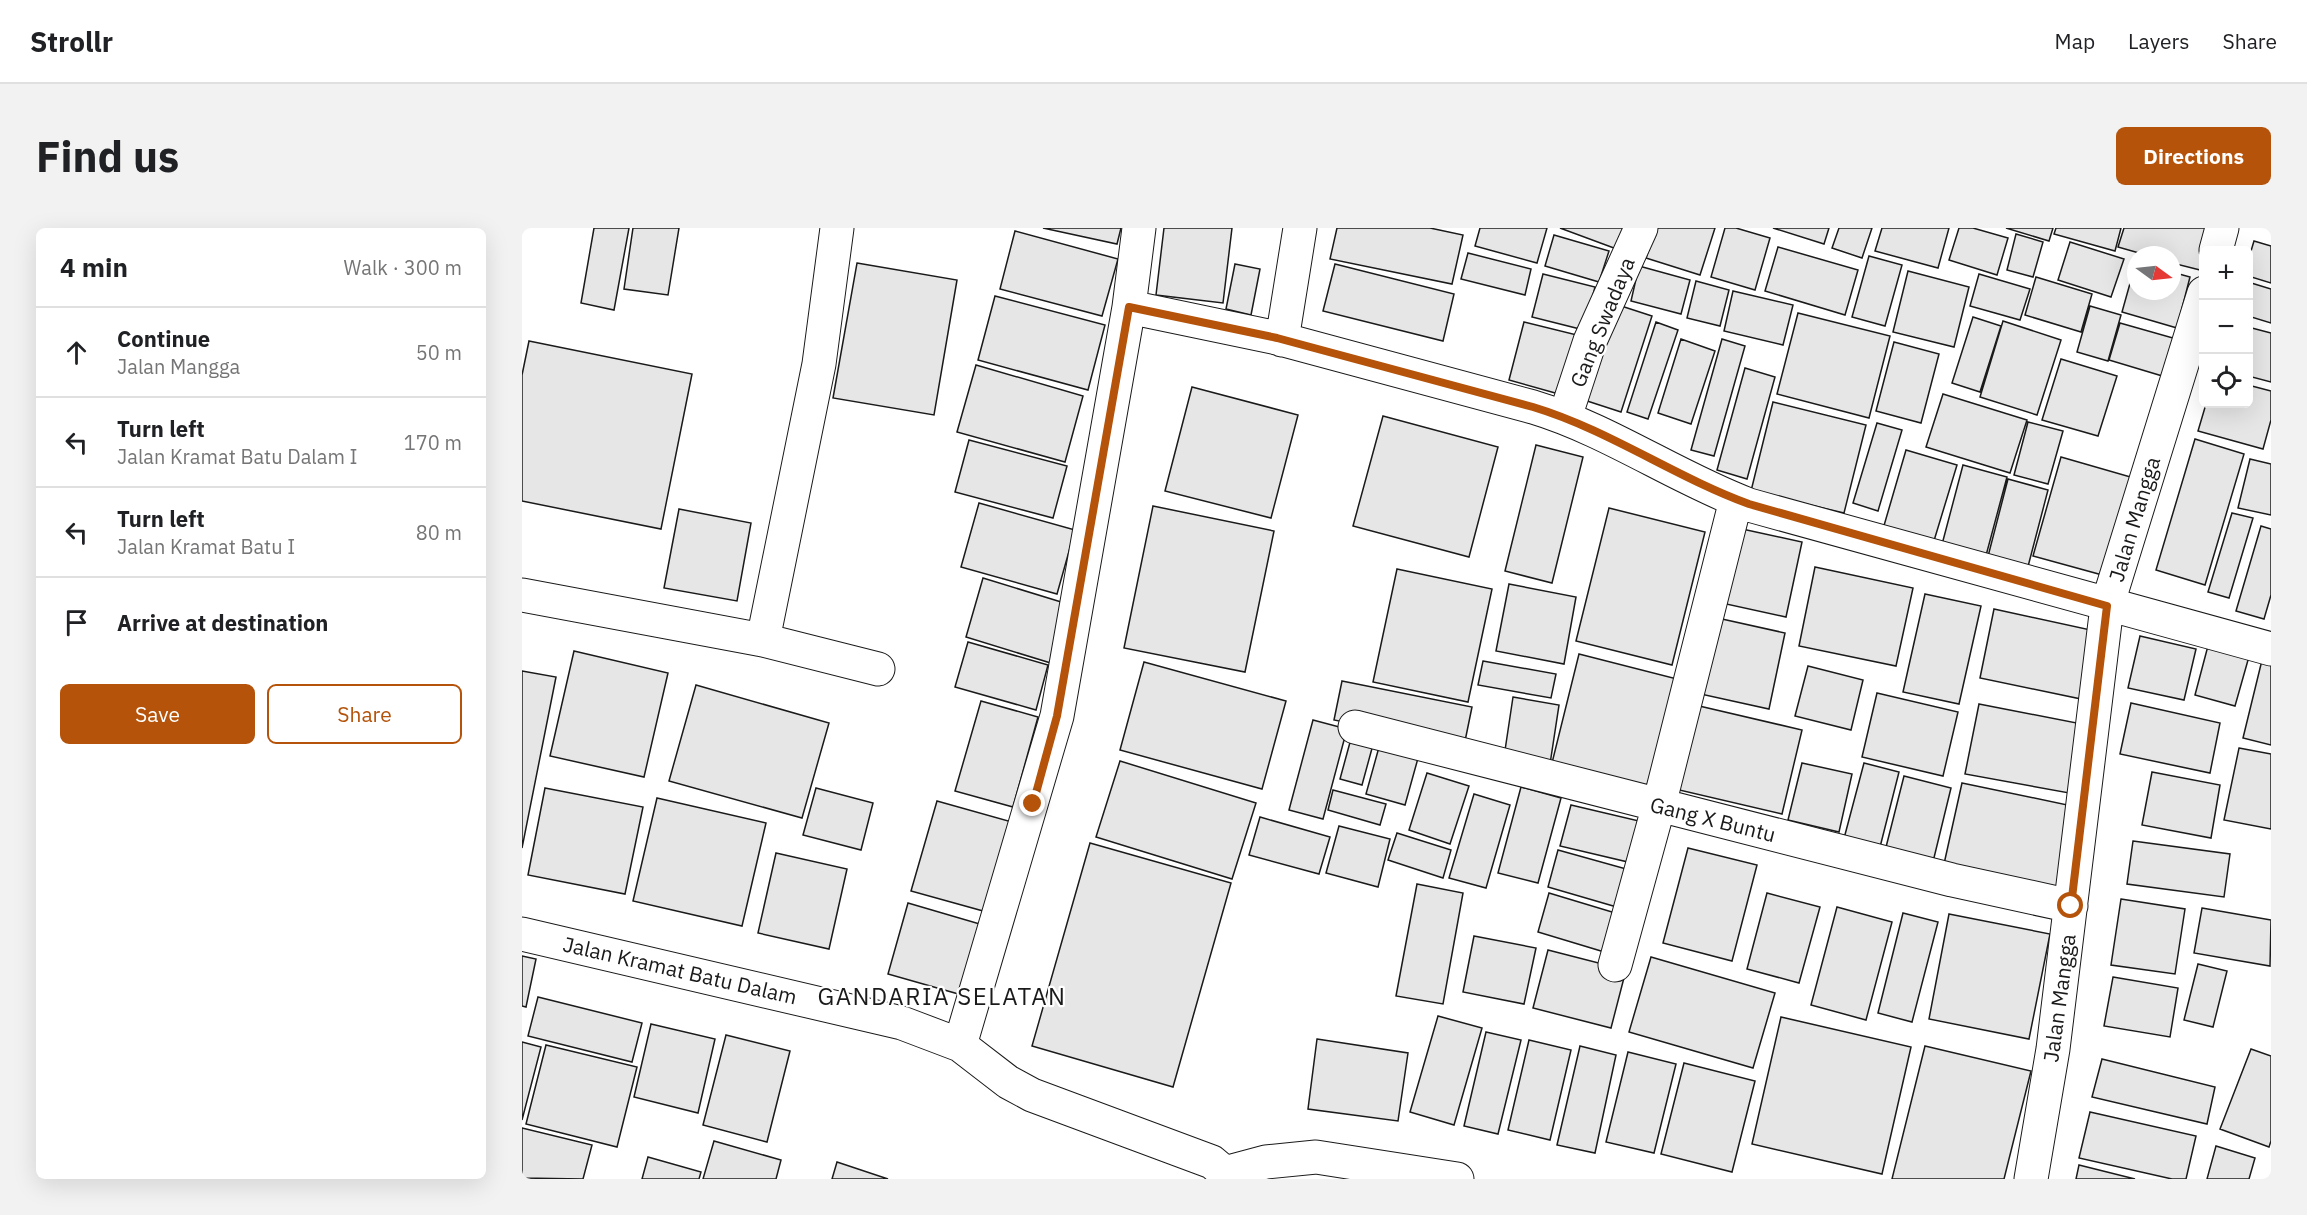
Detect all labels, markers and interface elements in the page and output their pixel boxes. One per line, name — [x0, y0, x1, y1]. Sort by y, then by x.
text: Strollr — [30, 23, 113, 60]
text: Map — [2055, 27, 2095, 55]
text: Layers — [2128, 27, 2190, 55]
text: Share — [2223, 27, 2277, 55]
button: Directions — [2116, 127, 2271, 185]
text: Find us — [36, 129, 179, 184]
north arrow — [2127, 246, 2181, 300]
map controls — [2199, 246, 2253, 408]
button: + — [2199, 246, 2253, 300]
text: 4 min — [60, 250, 128, 284]
street label: Gang Swadaya — [1563, 253, 1641, 391]
text: Walk · 300 m — [344, 254, 462, 281]
button: − — [2199, 300, 2253, 354]
text: Continue — [117, 324, 210, 353]
icon: ahead — [60, 336, 93, 369]
text: 50 m — [416, 339, 462, 366]
text: Jalan Mangga — [117, 353, 240, 380]
button: locate — [2199, 354, 2253, 408]
text: Turn left — [117, 414, 205, 443]
icon: left — [60, 426, 93, 459]
text: 170 m — [404, 429, 462, 456]
text: Jalan Kramat Batu Dalam I — [117, 443, 358, 470]
street label: Jalan Mangga — [2102, 453, 2166, 585]
text: Turn left — [117, 504, 205, 533]
icon: left — [60, 516, 93, 549]
text: 80 m — [416, 519, 462, 546]
text: Jalan Kramat Batu I — [117, 533, 295, 560]
icon: arrive — [60, 606, 93, 639]
text: Arrive at destination — [117, 608, 328, 637]
button: Save — [60, 684, 255, 744]
button: Share — [267, 684, 462, 744]
route end — [1019, 790, 1045, 816]
street label: Gang X Buntu — [1647, 790, 1779, 848]
route start — [2057, 892, 2083, 918]
street label: Jalan Kramat Batu Dalam — [560, 929, 800, 1011]
street label: Jalan Mangga — [2036, 932, 2082, 1064]
district label: GANDARIA SELATAN — [818, 980, 1067, 1012]

